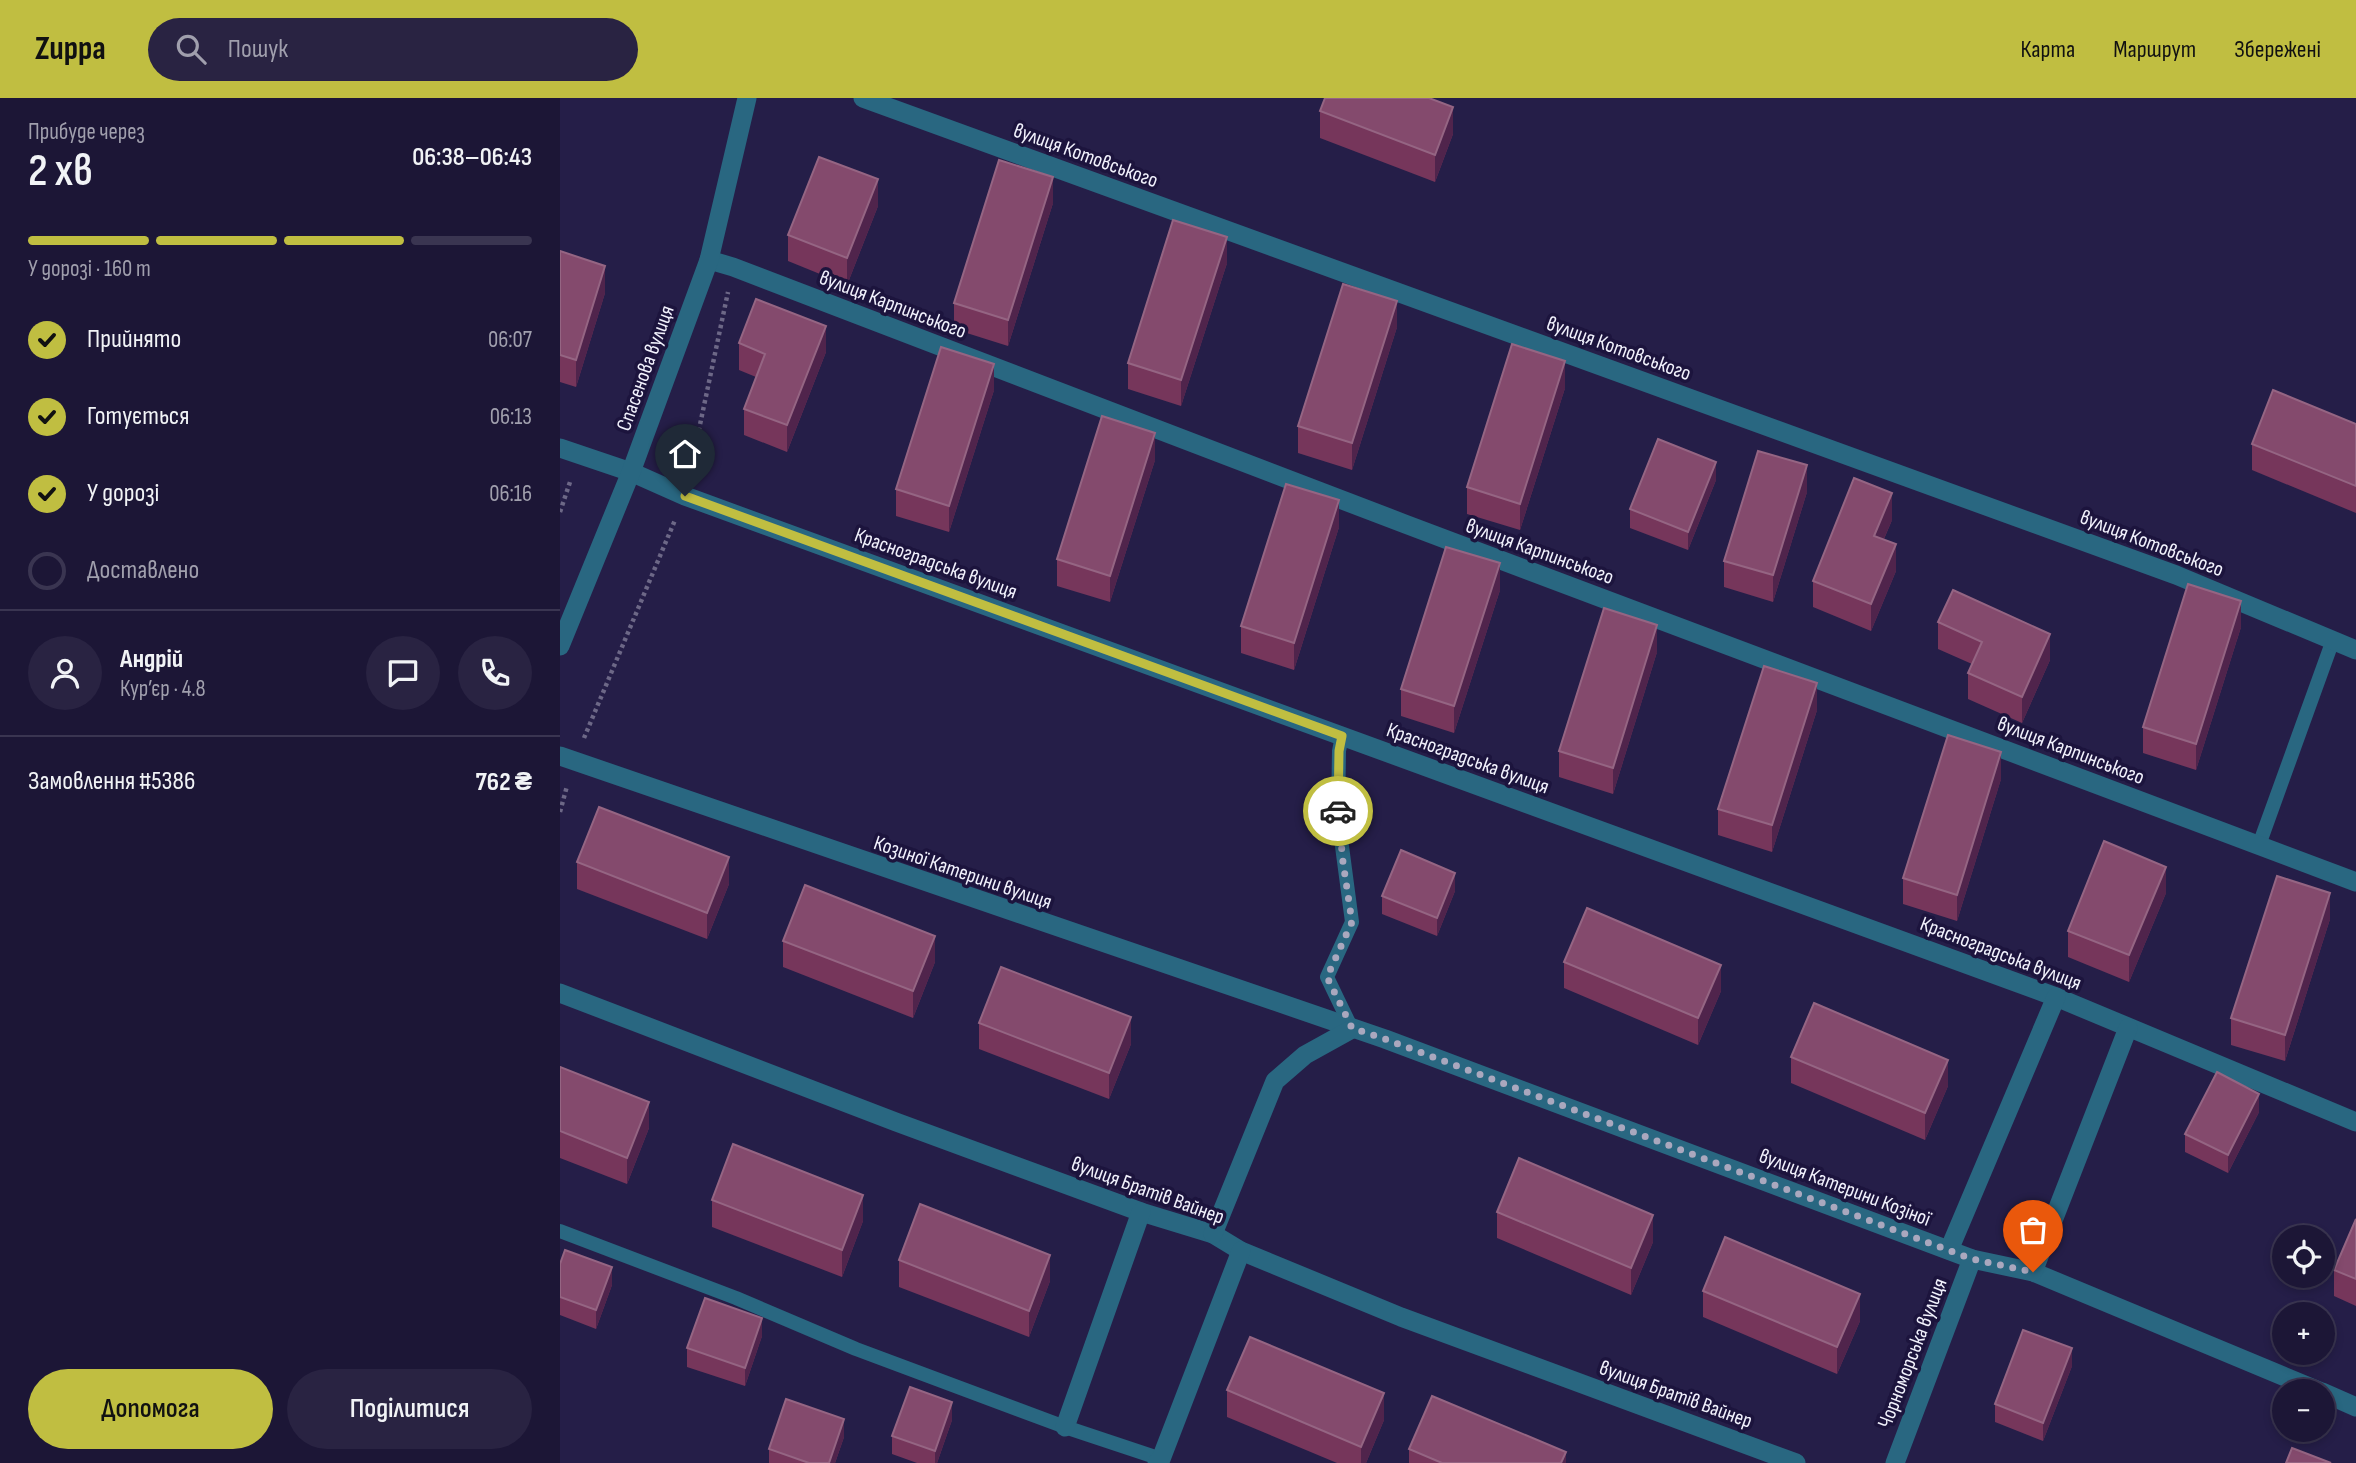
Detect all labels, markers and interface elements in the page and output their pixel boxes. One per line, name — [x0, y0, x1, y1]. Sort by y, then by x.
search box — [148, 18, 638, 81]
text: Zuppa — [35, 29, 106, 69]
icon: search — [172, 30, 210, 68]
text: Пошук — [228, 34, 288, 65]
text: Карта — [2021, 35, 2075, 64]
text: Маршрут — [2113, 35, 2196, 64]
text: Збережені — [2234, 35, 2321, 64]
text: Прибуде через — [28, 118, 145, 146]
street label: вулиця Котовського — [1010, 118, 1161, 193]
text: 06:38–06:43 — [412, 142, 532, 173]
text: 2 хв — [28, 144, 93, 199]
text: У дорозі · 160 m — [28, 255, 151, 283]
street label: вулиця Карпинського — [816, 265, 970, 344]
street label: Спасенова вулиця — [611, 302, 680, 434]
street label: вулиця Котовського — [1543, 311, 1694, 386]
icon: check — [28, 321, 66, 359]
text: Прийнято — [87, 324, 181, 355]
text: 06:07 — [488, 326, 532, 354]
icon: check — [28, 398, 66, 436]
text: Готується — [87, 401, 189, 432]
text: 06:13 — [490, 403, 532, 431]
pin — [655, 424, 715, 496]
icon: home — [666, 435, 704, 473]
icon: check — [28, 475, 66, 513]
text: У дорозі — [87, 478, 159, 509]
text: 06:16 — [489, 480, 532, 508]
street label: вулиця Котовського — [2077, 505, 2227, 582]
street label: вулиця Карпинського — [1462, 513, 1617, 590]
street label: Красноградська вулиця — [851, 522, 1020, 604]
text: Доставлено — [87, 555, 199, 586]
button: person — [28, 636, 102, 710]
button: chat — [366, 636, 440, 710]
button: phone — [458, 636, 532, 710]
text: Андрій — [120, 644, 183, 675]
text: Кур’єр · 4.8 — [120, 675, 206, 703]
street label: вулиця Карпинського — [1994, 711, 2148, 790]
street label: Красноградська вулиця — [1383, 717, 1552, 799]
text: Замовлення #5386 — [28, 766, 195, 797]
text: 762 ₴ — [476, 767, 532, 798]
courier — [1303, 776, 1373, 846]
icon: car — [1319, 792, 1357, 830]
street label: Козиної Катерини вулиця — [871, 830, 1055, 915]
street label: Красноградська вулиця — [1917, 911, 2085, 996]
street label: вулиця Катерини Козіної — [1755, 1143, 1935, 1232]
street label: вулиця Братів Вайнер — [1068, 1151, 1228, 1230]
pin — [2003, 1200, 2063, 1272]
icon: bag — [2014, 1211, 2052, 1249]
map controls — [2272, 1225, 2335, 1442]
button: locate — [2272, 1225, 2335, 1288]
street label: Чорноморська вулиця — [1872, 1275, 1953, 1432]
button: + — [2272, 1302, 2335, 1365]
street label: вулиця Братів Вайнер — [1596, 1355, 1756, 1434]
button: Допомога — [28, 1369, 273, 1449]
button: Поділитися — [287, 1369, 532, 1449]
button: − — [2272, 1379, 2335, 1442]

